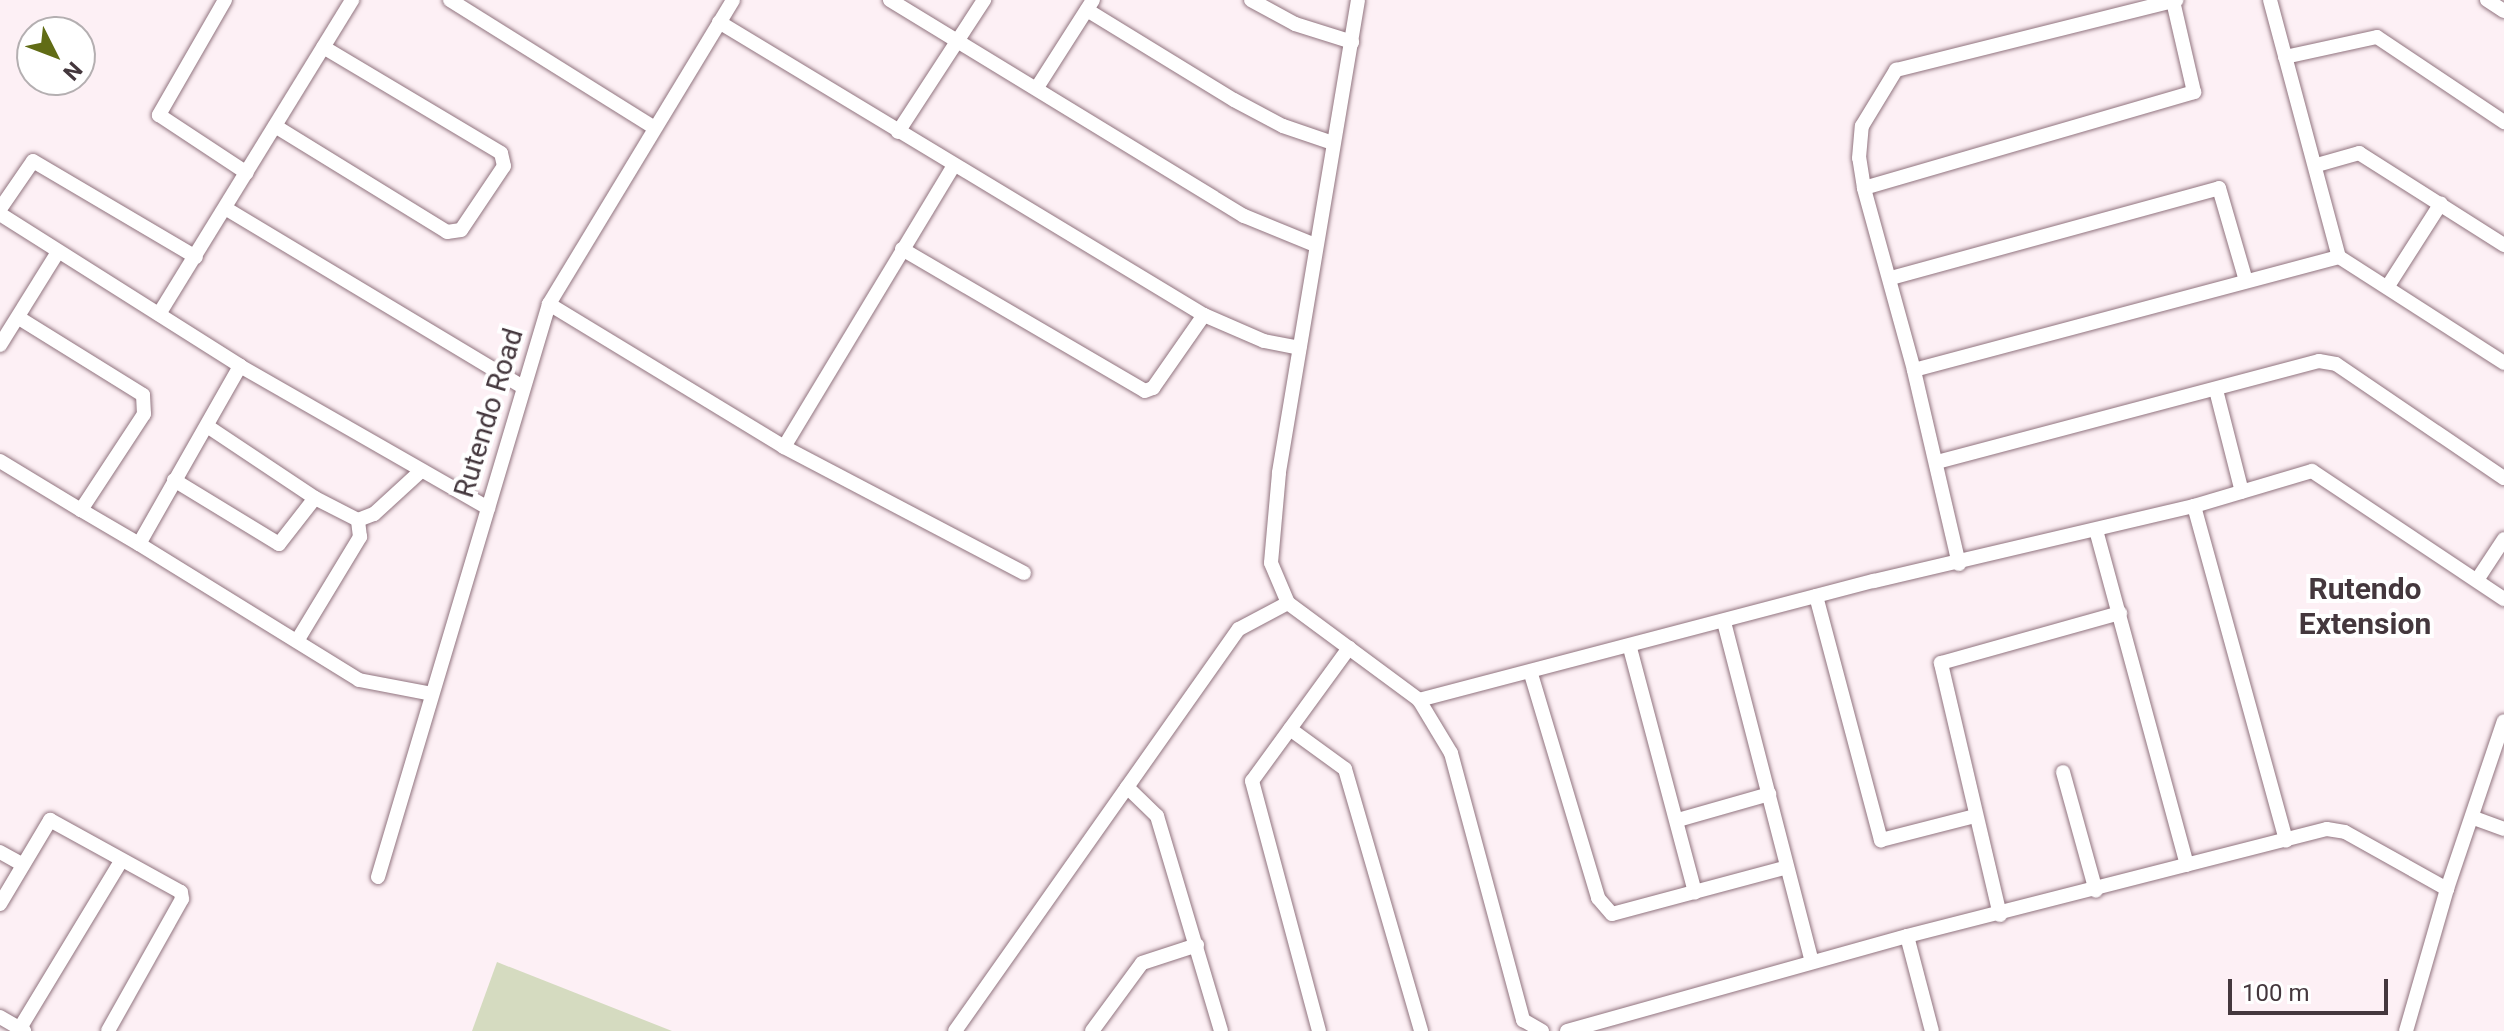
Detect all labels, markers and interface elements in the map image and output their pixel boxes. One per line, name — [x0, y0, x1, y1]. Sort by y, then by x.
north arrow — [16, 16, 96, 96]
text: N — [58, 57, 87, 85]
street label: Rutendo Road — [447, 324, 531, 502]
district label: Rutendo Extension — [2299, 571, 2431, 642]
scale bar — [2232, 963, 2392, 1013]
text: 100 m — [2242, 979, 2309, 1007]

